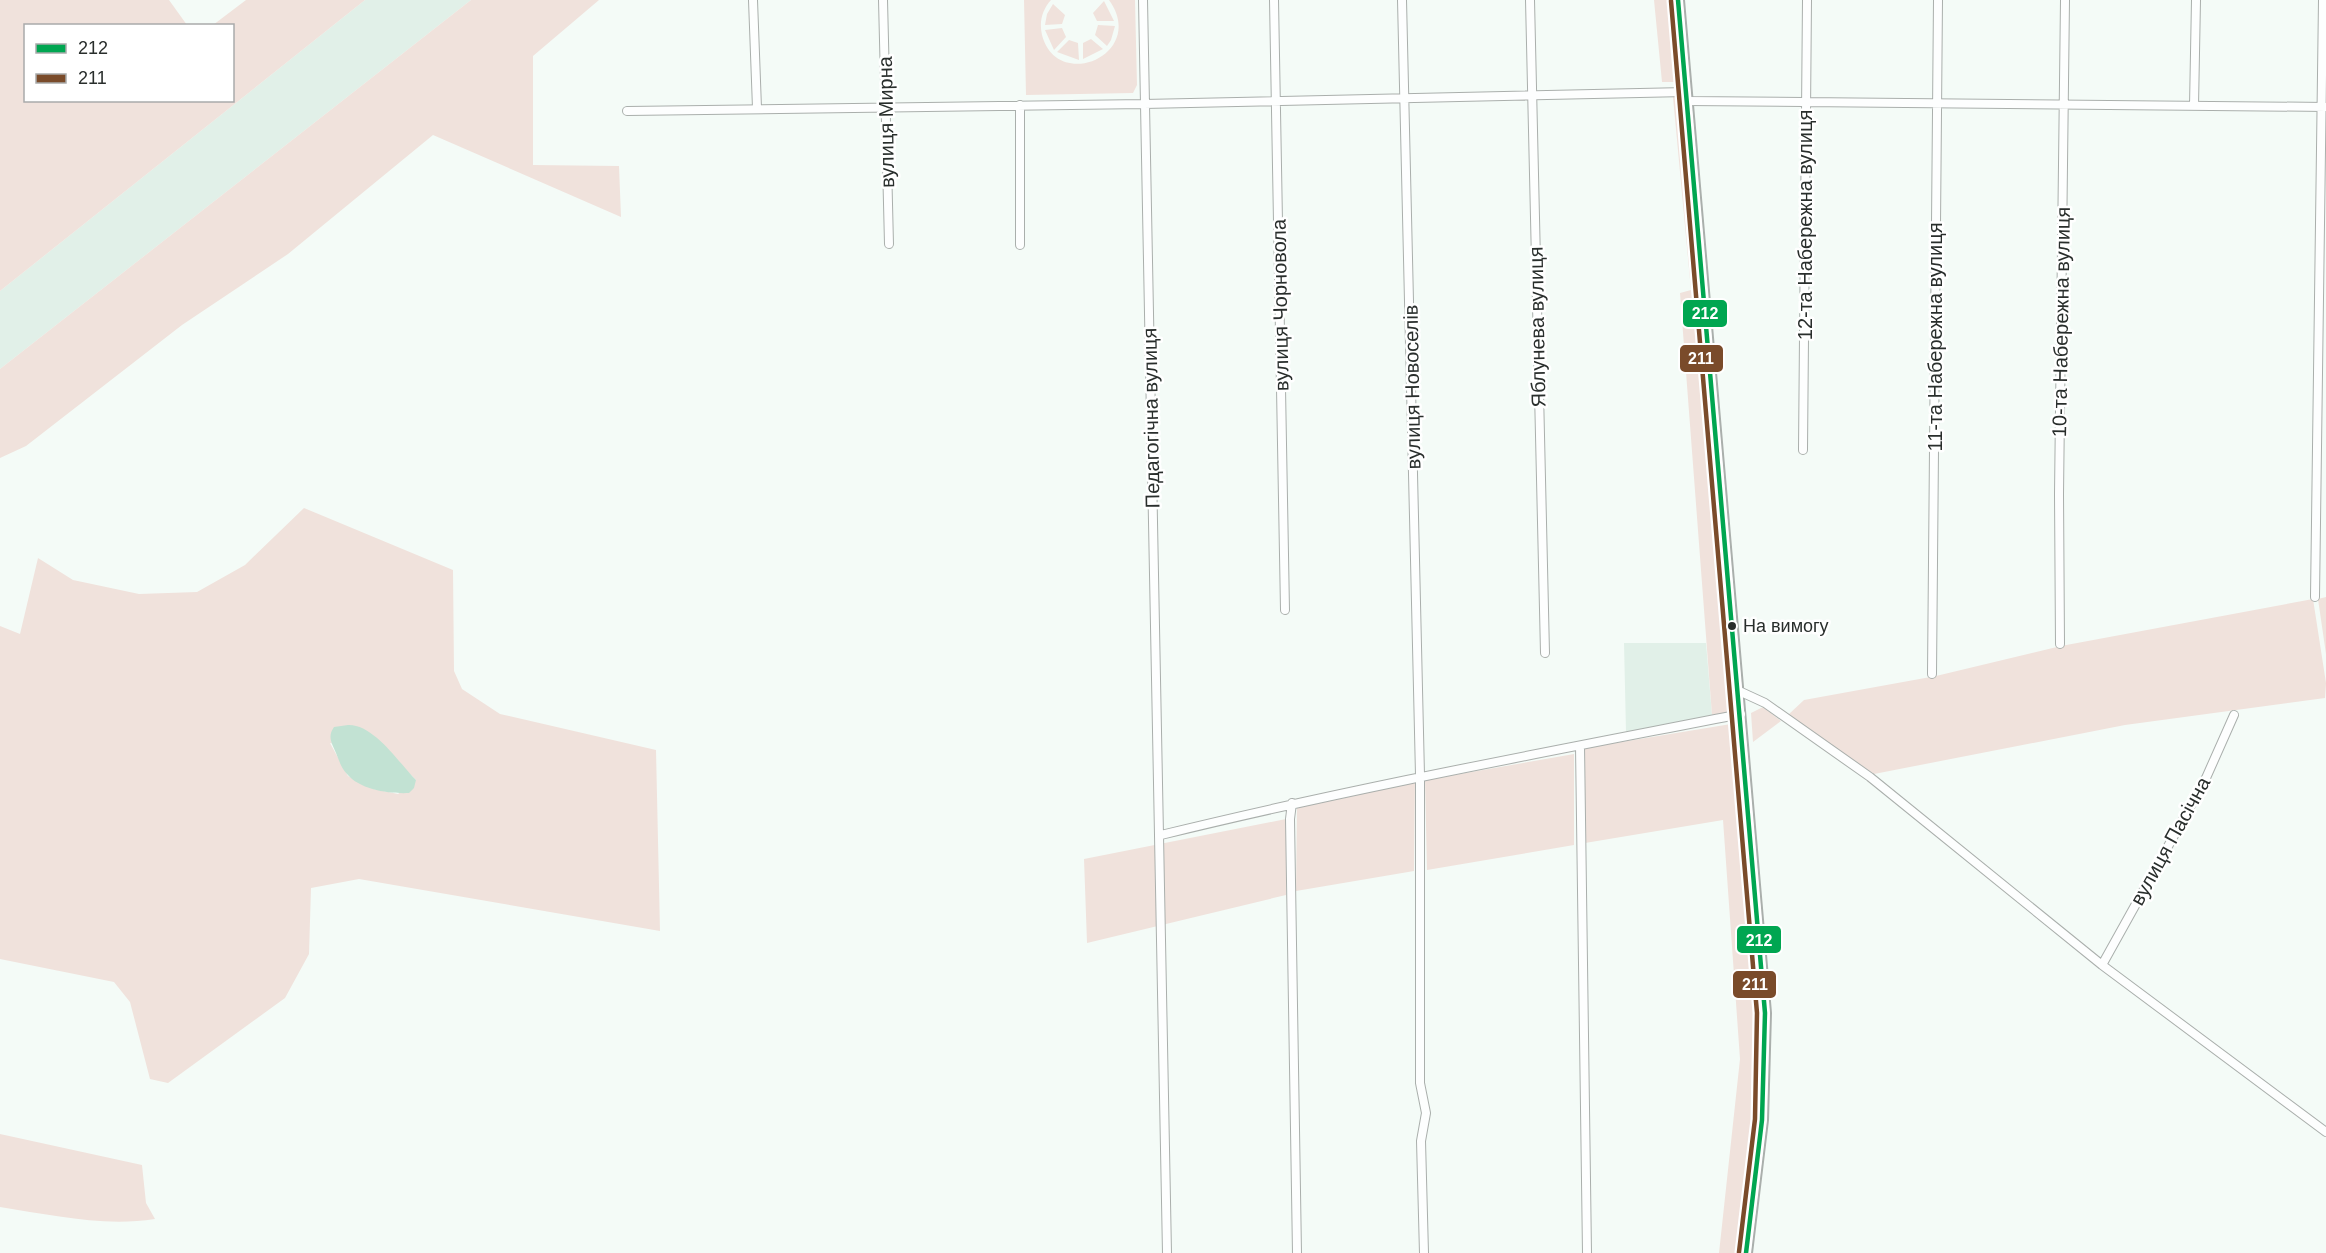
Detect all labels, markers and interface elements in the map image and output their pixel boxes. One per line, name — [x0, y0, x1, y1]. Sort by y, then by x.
legend — [24, 24, 234, 102]
text: 212 — [78, 38, 108, 58]
street label: вулиця Мирна — [874, 55, 898, 188]
text: 211 — [78, 68, 107, 88]
street label: 12-та Набережна вулиця — [1794, 110, 1816, 340]
street label: 10-та Набережна вулиця — [2048, 207, 2074, 437]
street label: вулиця Чорновола — [1267, 218, 1292, 391]
street label: 11-та Набережна вулиця — [1924, 223, 1946, 451]
street label: Яблунева вулиця — [1525, 246, 1549, 408]
line badge: 212 — [1682, 299, 1728, 328]
street label: вулиця Новоселів — [1400, 304, 1424, 470]
text: 212 — [1692, 305, 1718, 322]
street label: Педагогічна вулиця — [1138, 328, 1164, 508]
line badge: 211 — [1679, 344, 1724, 373]
text: 211 — [1688, 350, 1714, 367]
place label: На вимогу — [1743, 616, 1829, 636]
marker: На вимогу — [1726, 620, 1738, 632]
street label: вулиця Пасічна — [2126, 772, 2215, 909]
line badge: 212 — [1736, 925, 1782, 954]
text: 212 — [1746, 932, 1772, 949]
line badge: 211 — [1732, 970, 1777, 999]
text: 211 — [1742, 976, 1768, 993]

